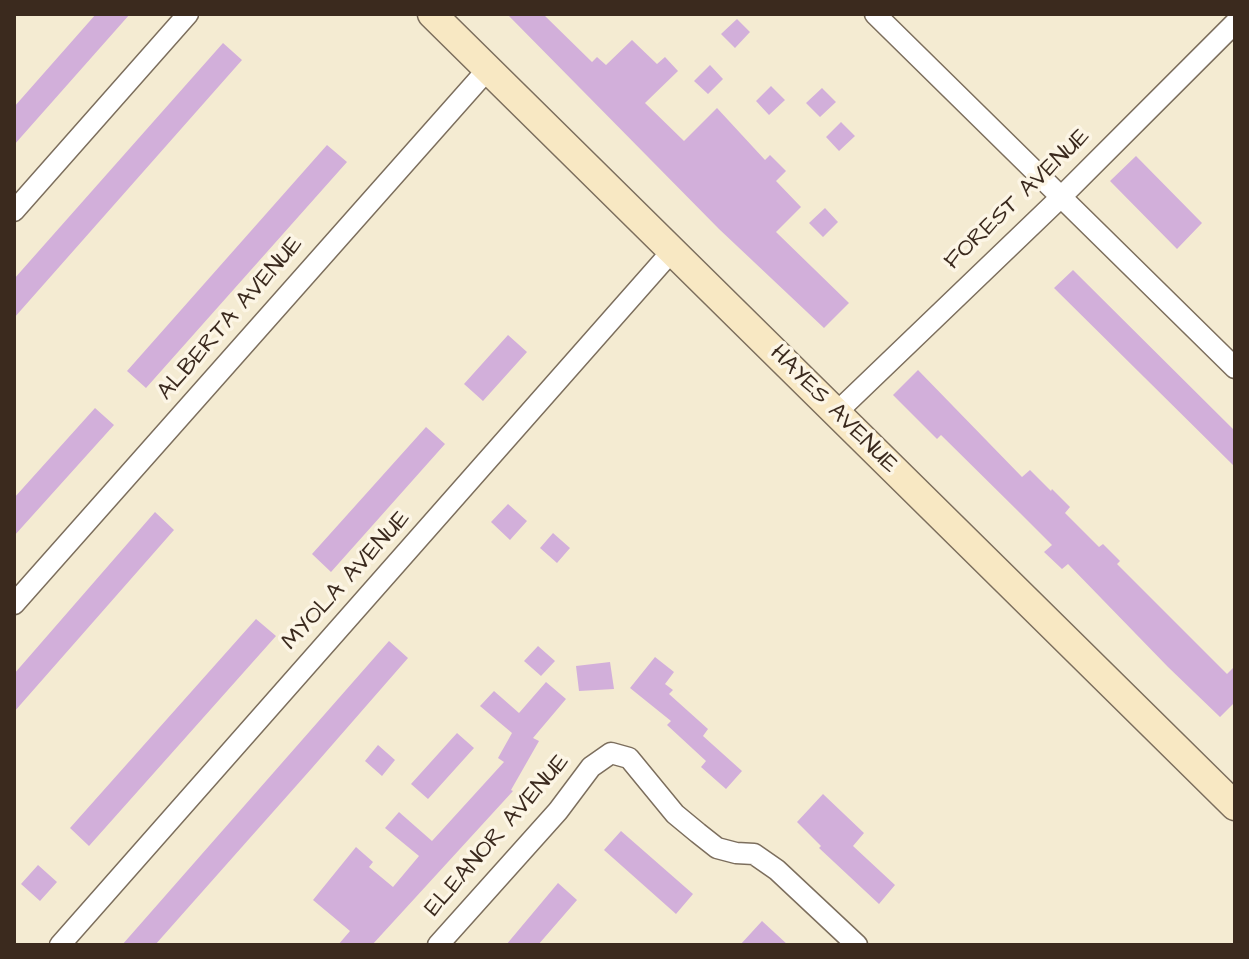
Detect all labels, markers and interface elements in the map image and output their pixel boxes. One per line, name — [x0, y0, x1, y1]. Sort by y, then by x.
street label: FOREST AVENUE — [939, 123, 1097, 277]
street label: ALBERTA AVENUE — [152, 231, 310, 407]
street label: HAYES AVENUE — [763, 340, 903, 480]
street label: MYOLA AVENUE — [277, 505, 417, 657]
street label: ELEANOR AVENUE — [420, 749, 576, 923]

